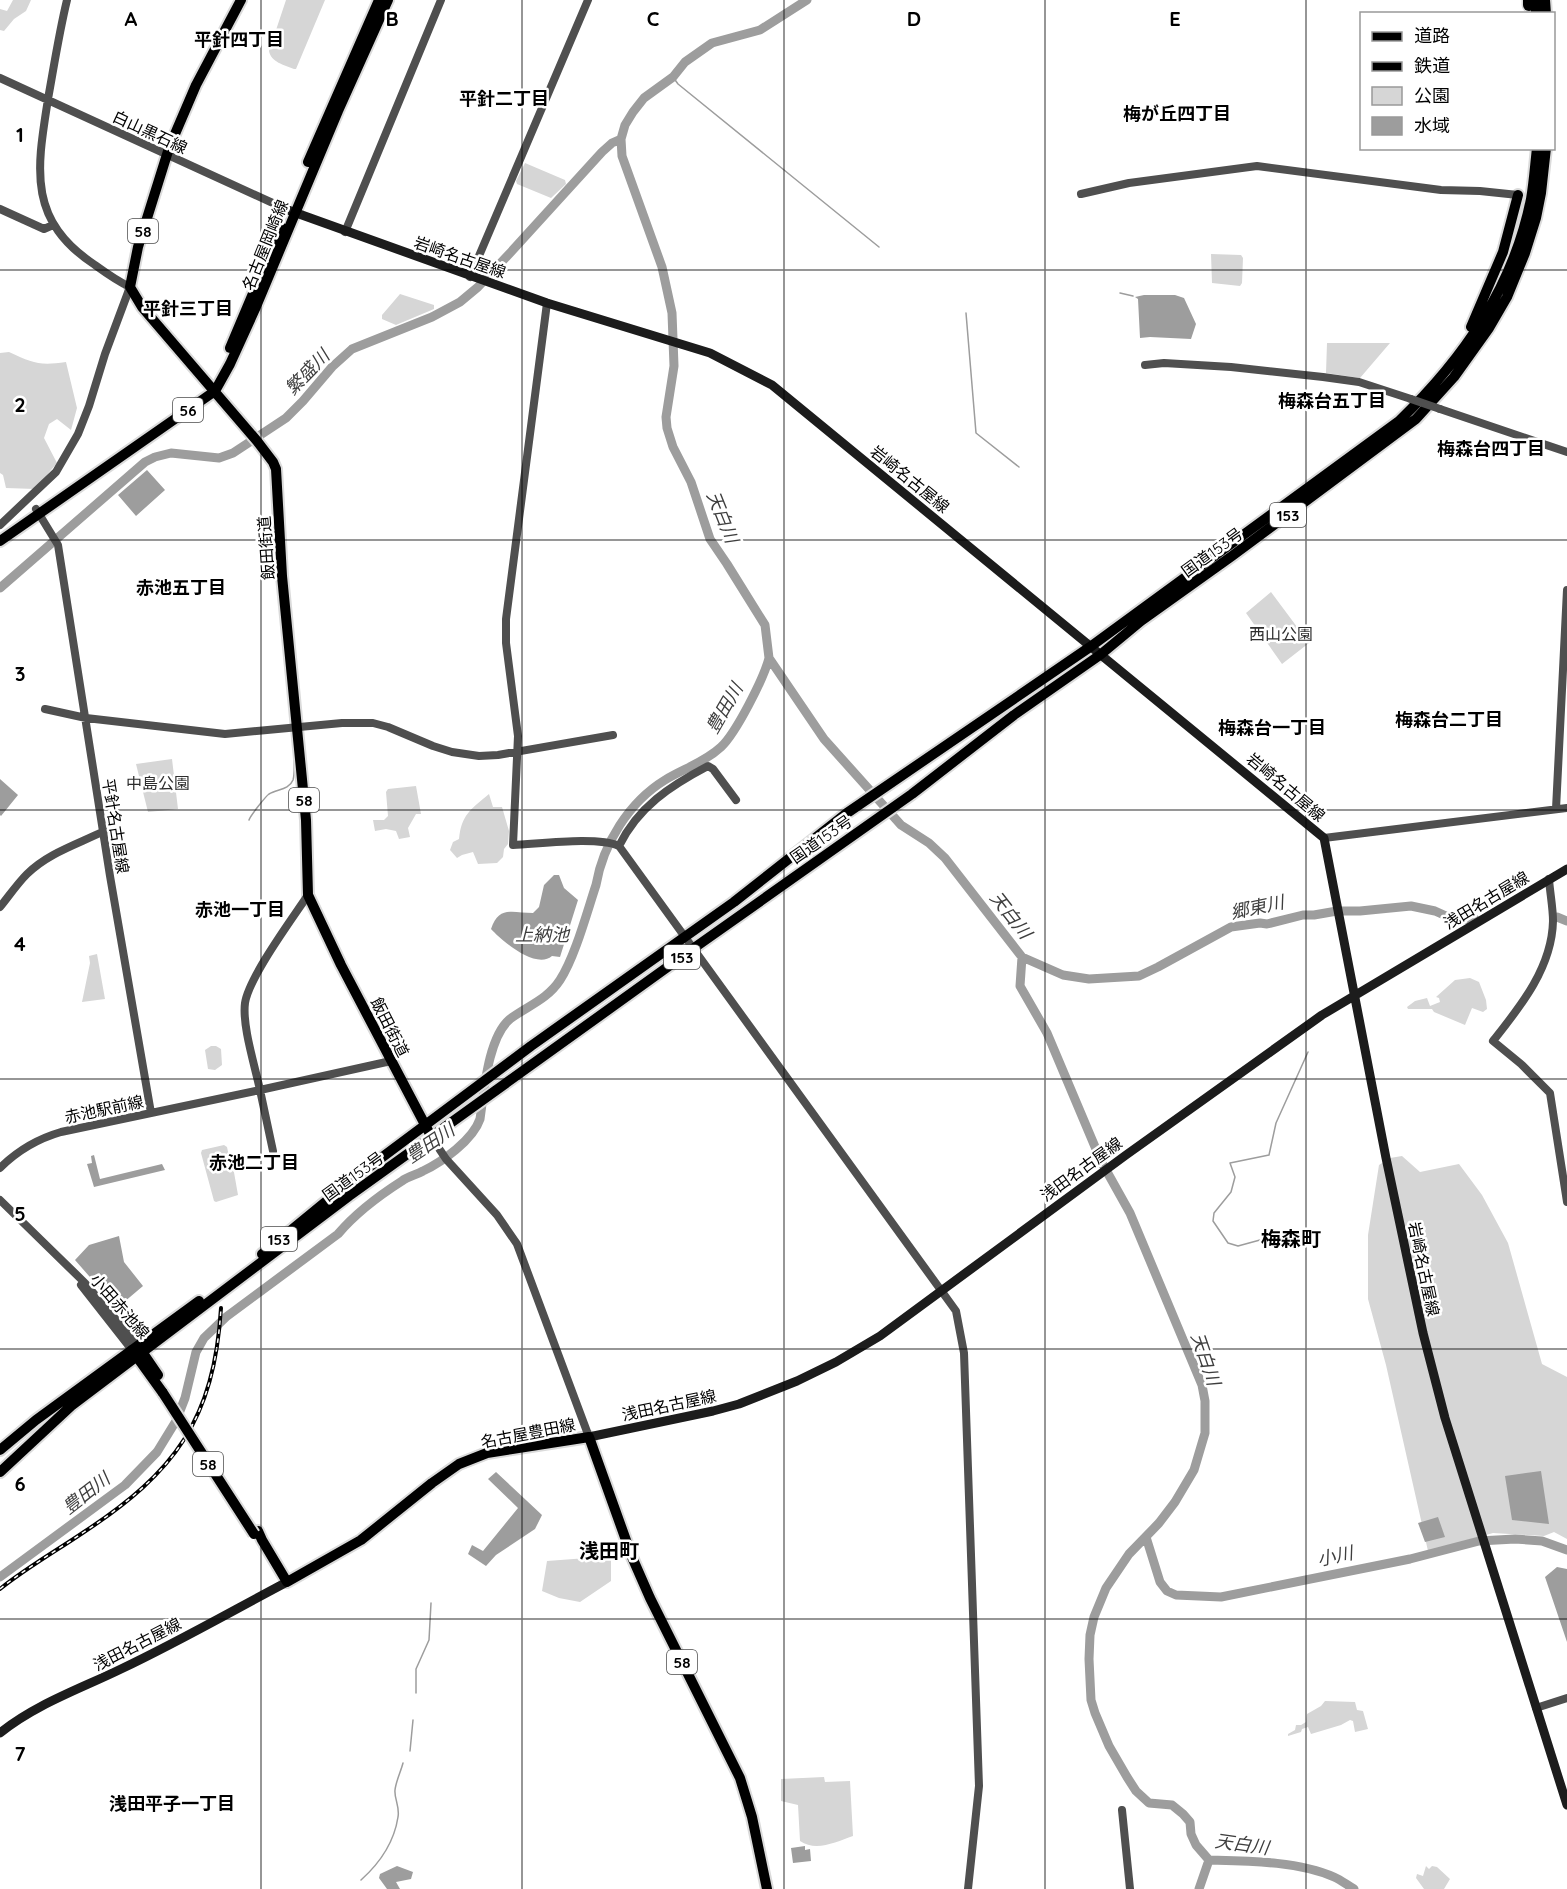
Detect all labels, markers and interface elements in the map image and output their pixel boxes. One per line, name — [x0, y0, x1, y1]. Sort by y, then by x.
text: A — [125, 6, 138, 31]
text: B — [385, 6, 399, 31]
text: C — [647, 6, 660, 31]
text: D — [907, 6, 921, 31]
text: E — [1169, 6, 1181, 31]
legend — [1360, 12, 1555, 150]
text: 道路 — [1414, 24, 1450, 47]
district label: 平針四丁目 — [194, 28, 284, 51]
text: 鉄道 — [1414, 54, 1450, 77]
text: 公園 — [1414, 84, 1450, 107]
district label: 平針二丁目 — [459, 87, 549, 110]
district label: 梅が丘四丁目 — [1123, 102, 1231, 125]
street label: 白山黒石線 — [110, 106, 190, 158]
text: 水域 — [1414, 114, 1450, 137]
text: 1 — [16, 122, 24, 147]
street label: 名古屋岡崎線 — [238, 197, 292, 293]
road number: 58 — [128, 219, 158, 243]
street label: 岩崎名古屋線 — [411, 232, 509, 282]
district label: 平針三丁目 — [143, 297, 233, 320]
water label: 繁盛川 — [280, 343, 335, 399]
district label: 梅森台五丁目 — [1278, 389, 1386, 412]
text: 2 — [14, 392, 26, 417]
road number: 56 — [173, 398, 203, 422]
district label: 梅森台四丁目 — [1437, 437, 1545, 460]
street label: 岩崎名古屋線 — [866, 441, 954, 517]
water label: 天白川 — [702, 488, 745, 548]
road number: 153 — [1270, 503, 1306, 527]
street label: 飯田街道 — [254, 515, 278, 581]
street label: 国道153号 — [1177, 523, 1247, 581]
district label: 赤池五丁目 — [136, 576, 226, 599]
park label: 西山公園 — [1249, 624, 1313, 644]
text: 3 — [15, 661, 25, 686]
water label: 豊田川 — [701, 677, 748, 737]
district label: 梅森台二丁目 — [1395, 708, 1503, 731]
district label: 梅森台一丁目 — [1218, 716, 1326, 739]
street label: 岩崎名古屋線 — [1243, 748, 1329, 826]
park label: 中島公園 — [126, 773, 190, 793]
street label: 平針名古屋線 — [99, 777, 133, 875]
road number: 58 — [289, 788, 319, 812]
street label: 国道153号 — [786, 810, 856, 868]
street label: 浅田名古屋線 — [1440, 867, 1532, 933]
water label: 天白川 — [985, 887, 1038, 945]
water label: 郷東川 — [1228, 890, 1288, 924]
district label: 赤池一丁目 — [195, 898, 285, 921]
water label: 上納池 — [515, 923, 571, 946]
text: 4 — [14, 931, 26, 956]
road number: 153 — [664, 945, 700, 969]
street label: 飯田街道 — [367, 994, 413, 1060]
street label: 赤池駅前線 — [63, 1091, 145, 1127]
water label: 豊田川 — [401, 1117, 460, 1168]
street label: 浅田名古屋線 — [1036, 1133, 1126, 1205]
street label: 国道153号 — [318, 1147, 388, 1205]
district label: 赤池二丁目 — [209, 1151, 299, 1174]
text: 5 — [14, 1201, 26, 1226]
street label: 岩崎名古屋線 — [1404, 1220, 1444, 1318]
district label: 梅森町 — [1261, 1226, 1321, 1251]
road number: 153 — [261, 1227, 297, 1251]
street label: 小田赤池線 — [86, 1269, 154, 1343]
water label: 天白川 — [1186, 1330, 1226, 1390]
street label: 浅田名古屋線 — [620, 1385, 718, 1425]
street label: 名古屋豊田線 — [479, 1414, 577, 1452]
road number: 58 — [193, 1452, 223, 1476]
water label: 豊田川 — [58, 1466, 116, 1519]
text: 6 — [14, 1471, 26, 1496]
district label: 浅田町 — [579, 1538, 639, 1563]
water label: 小川 — [1315, 1541, 1357, 1571]
street label: 浅田名古屋線 — [90, 1613, 184, 1675]
road number: 58 — [667, 1650, 697, 1674]
text: 7 — [15, 1741, 26, 1766]
district label: 浅田平子一丁目 — [109, 1792, 235, 1815]
water label: 天白川 — [1214, 1829, 1272, 1859]

